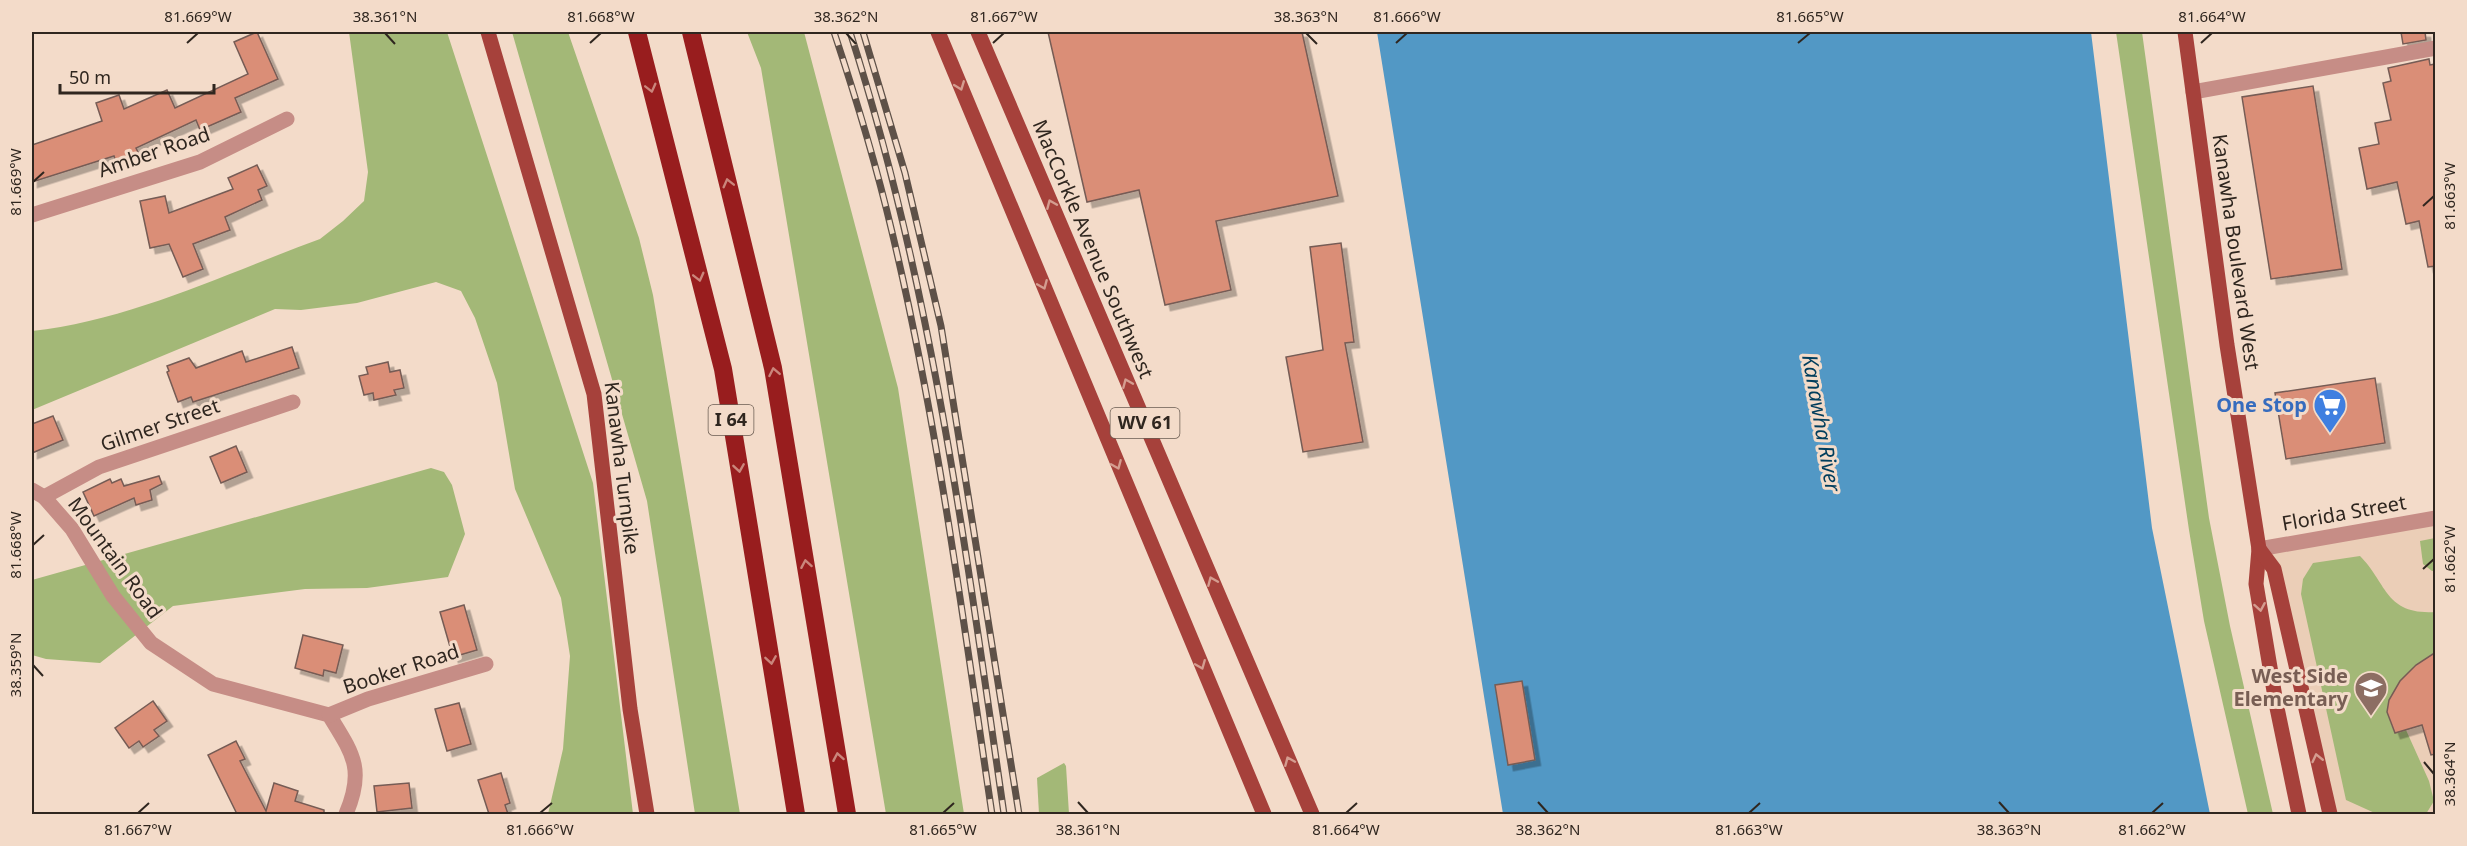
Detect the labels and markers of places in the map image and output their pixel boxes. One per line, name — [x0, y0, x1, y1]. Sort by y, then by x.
supermarket icon: One Stop — [2312, 387, 2348, 434]
place label: One Stop — [2216, 391, 2307, 418]
place label: West Side Elementary — [2233, 662, 2349, 712]
school or university icon: West Side Elementary — [2353, 670, 2389, 717]

